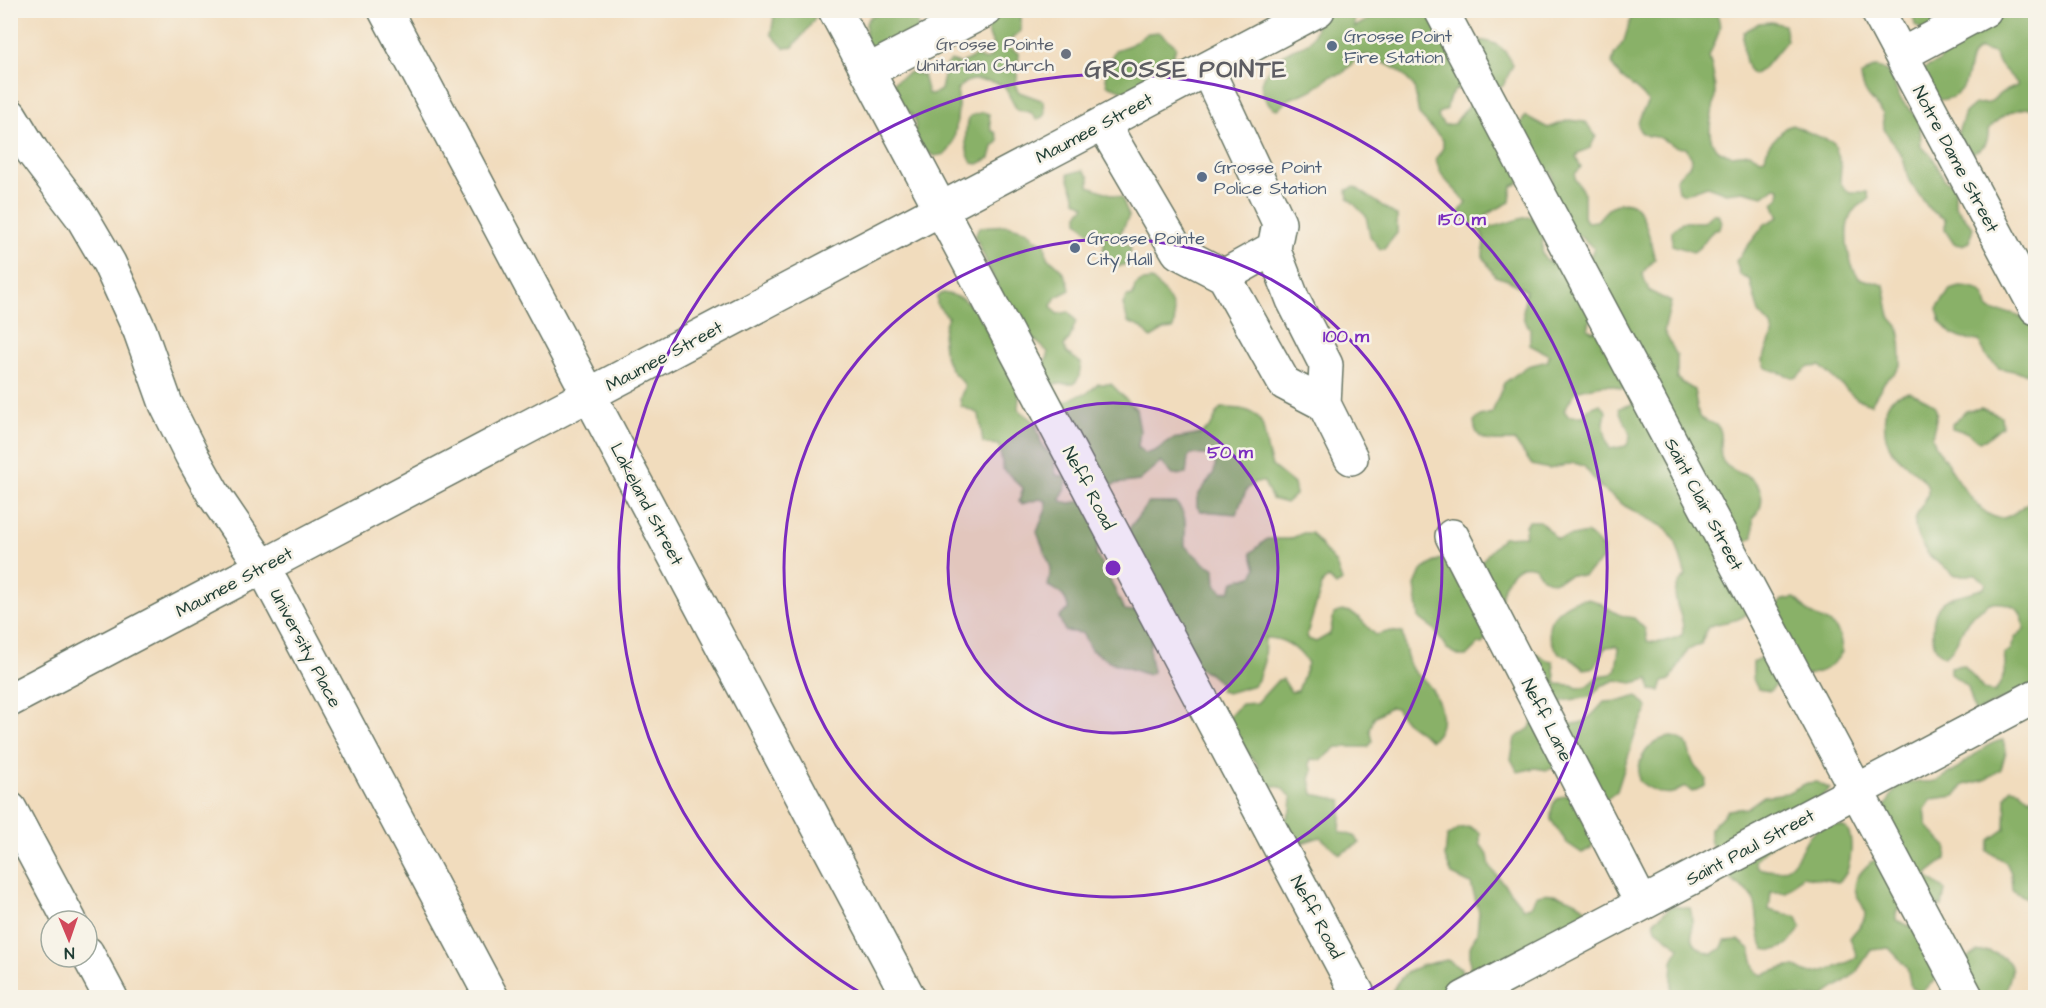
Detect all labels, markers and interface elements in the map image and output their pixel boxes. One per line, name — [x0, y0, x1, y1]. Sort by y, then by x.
place label: Grosse Point Fire Station — [1344, 24, 1453, 70]
place label: Grosse Pointe Unitarian Church — [917, 32, 1054, 78]
marker: Grosse Point Fire Station — [1325, 39, 1339, 53]
marker: Grosse Pointe Unitarian Church — [1059, 47, 1073, 61]
district label: GROSSE POINTE — [1084, 53, 1288, 87]
street label: Notre Dame Street — [1906, 81, 2005, 238]
street label: Maumee Street — [1031, 87, 1158, 170]
place label: Grosse Point Police Station — [1214, 155, 1327, 201]
marker: Grosse Point Police Station — [1195, 170, 1209, 184]
text: 150 m — [1438, 207, 1487, 232]
place label: Grosse Pointe City Hall — [1087, 226, 1205, 273]
marker: Grosse Pointe City Hall — [1068, 241, 1082, 255]
street label: Maumee Street — [601, 315, 728, 398]
text: 100 m — [1323, 324, 1370, 349]
street label: Saint Clair Street — [1658, 433, 1749, 576]
street label: Lakeland Street — [604, 439, 690, 571]
text: 50 m — [1207, 440, 1254, 465]
street label: Neff Road — [1056, 442, 1121, 534]
street label: Maumee Street — [171, 541, 298, 624]
centre of rings — [1103, 558, 1123, 578]
street label: University Place — [263, 584, 348, 713]
street label: Neff Lane — [1515, 674, 1578, 766]
street label: Saint Paul Street — [1682, 803, 1820, 892]
street label: Neff Road — [1284, 871, 1349, 963]
north arrow — [39, 909, 99, 969]
text: N — [64, 942, 75, 964]

